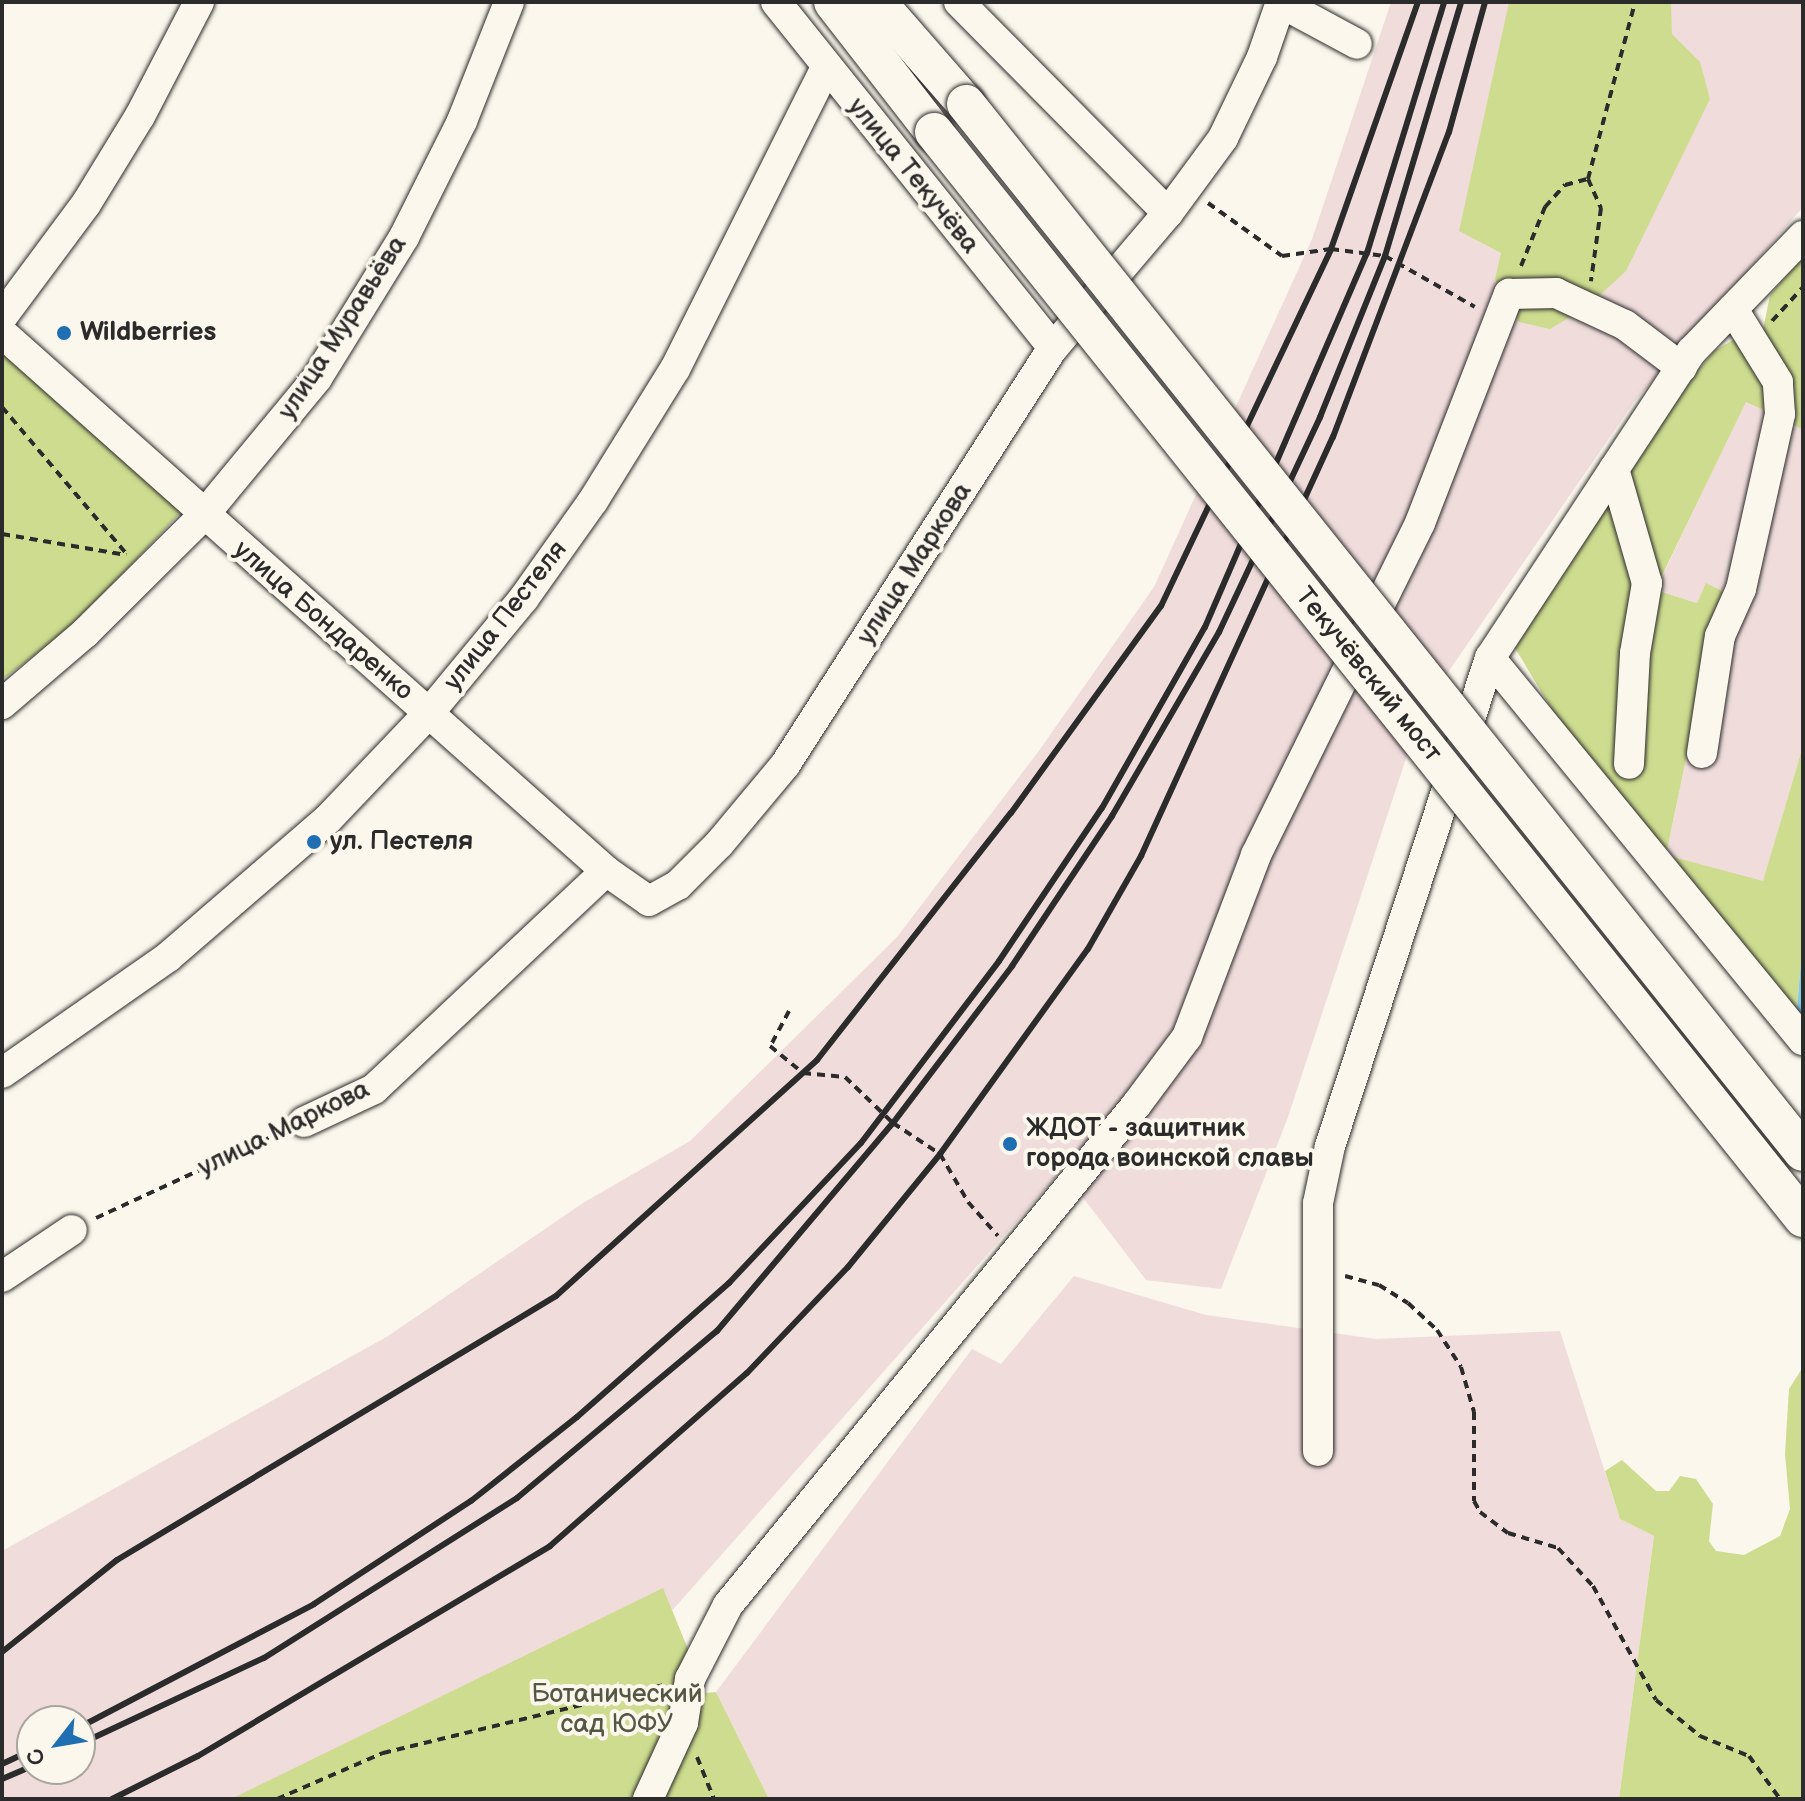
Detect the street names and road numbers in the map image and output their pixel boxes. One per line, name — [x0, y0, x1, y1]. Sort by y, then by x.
street label: улица Текучёва — [841, 92, 985, 260]
street label: улица Муравьёва — [272, 230, 414, 426]
street label: улица Маркова — [851, 477, 979, 651]
street label: улица Бондаренко — [227, 535, 419, 707]
street label: улица Пестеля — [438, 535, 574, 697]
street label: Текучёвский мост — [1288, 582, 1448, 768]
street label: улица Маркова — [193, 1074, 375, 1184]

